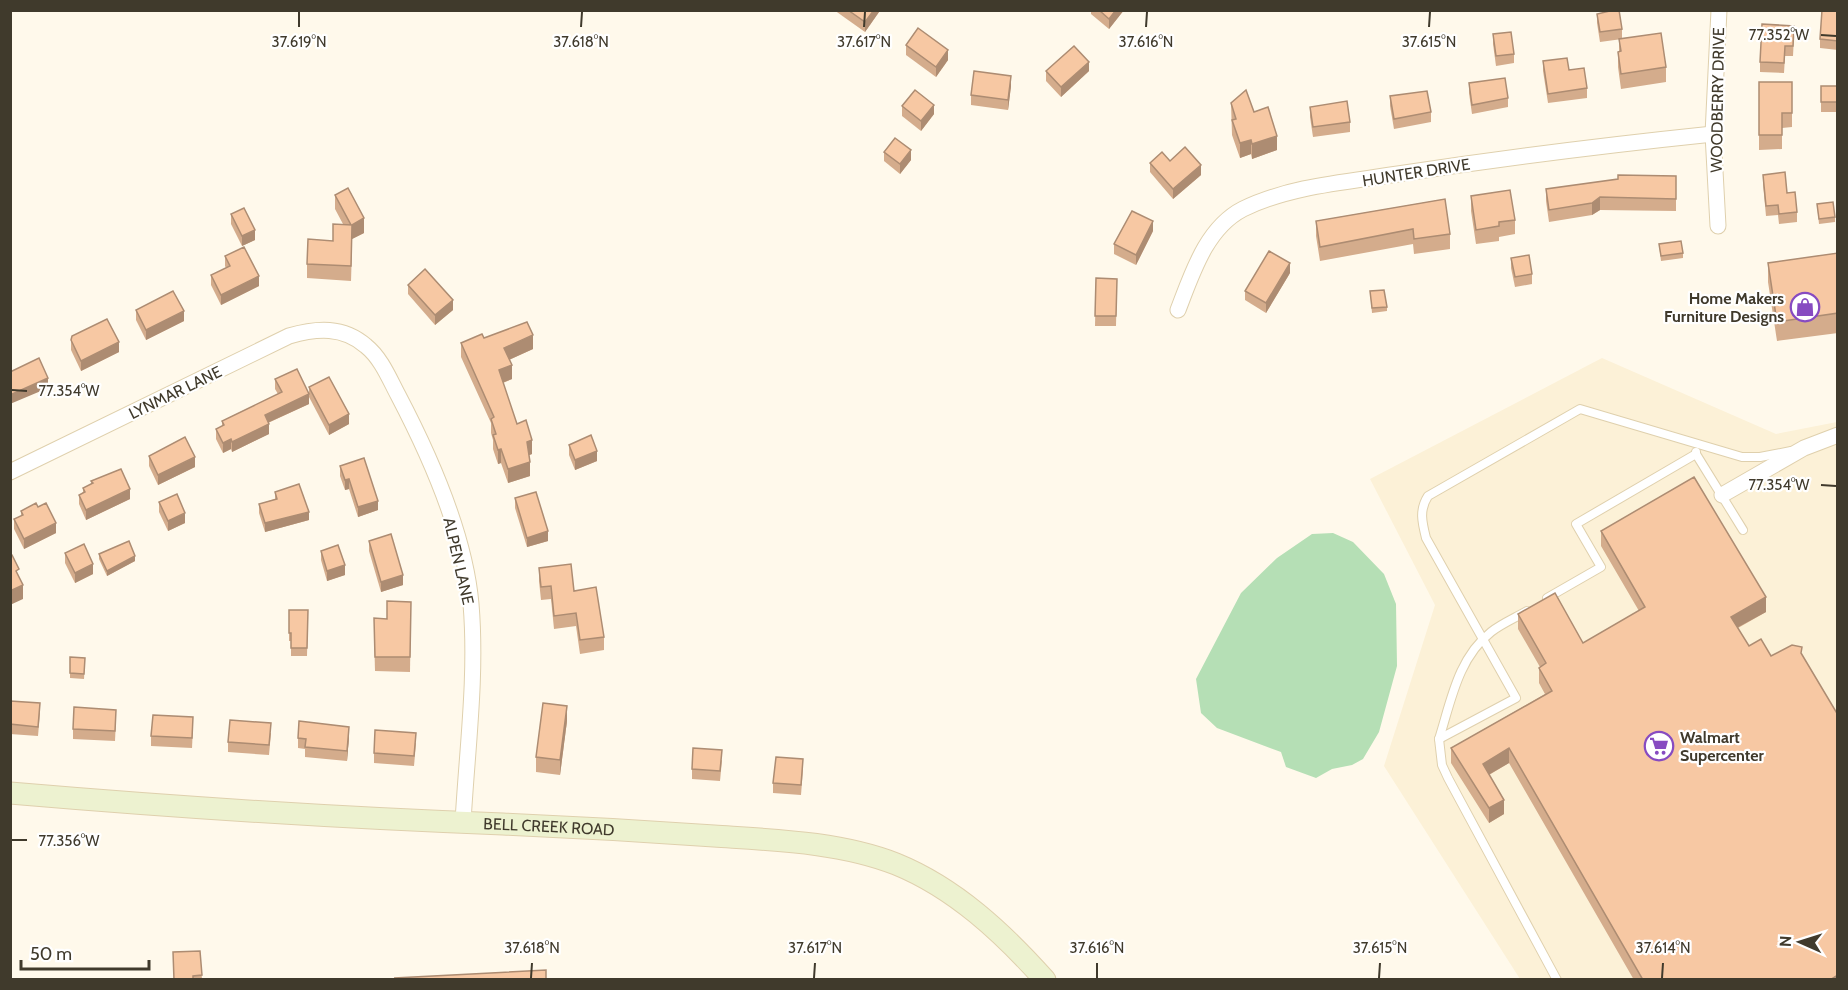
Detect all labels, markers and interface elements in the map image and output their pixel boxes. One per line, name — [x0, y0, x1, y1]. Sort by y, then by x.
text: 77.352°W — [1749, 26, 1810, 44]
street label: WOODBERRY DRIVE — [1707, 27, 1728, 173]
text: 37.619°N — [272, 33, 326, 51]
text: 37.618°N — [553, 33, 609, 51]
text: 37.617°N — [837, 33, 891, 51]
text: 37.616°N — [1119, 33, 1173, 51]
text: 37.615°N — [1402, 33, 1456, 51]
street label: HUNTER DRIVE — [1361, 155, 1471, 190]
place label: Home Makers Furniture Designs — [1664, 289, 1784, 326]
shop icon: Home Makers Furniture Designs — [1789, 291, 1821, 323]
street label: LYNMAR LANE — [126, 362, 225, 423]
text: 77.354°W — [39, 382, 100, 400]
text: 77.354°W — [1749, 476, 1810, 494]
street label: ALPEN LANE — [439, 516, 478, 607]
place label: Walmart Supercenter — [1680, 728, 1764, 765]
supermarket icon: Walmart Supercenter — [1643, 730, 1675, 762]
street label: BELL CREEK ROAD — [483, 814, 615, 840]
text: 77.356°W — [39, 832, 100, 850]
north arrow — [1770, 912, 1830, 972]
scale bar — [21, 933, 148, 971]
text: N — [1776, 935, 1795, 947]
text: 37.618°N — [504, 939, 560, 957]
text: 37.617°N — [788, 939, 842, 957]
text: 37.616°N — [1070, 939, 1124, 957]
text: 37.615°N — [1353, 939, 1407, 957]
text: 37.614°N — [1636, 939, 1690, 957]
text: 50 m — [30, 943, 72, 965]

